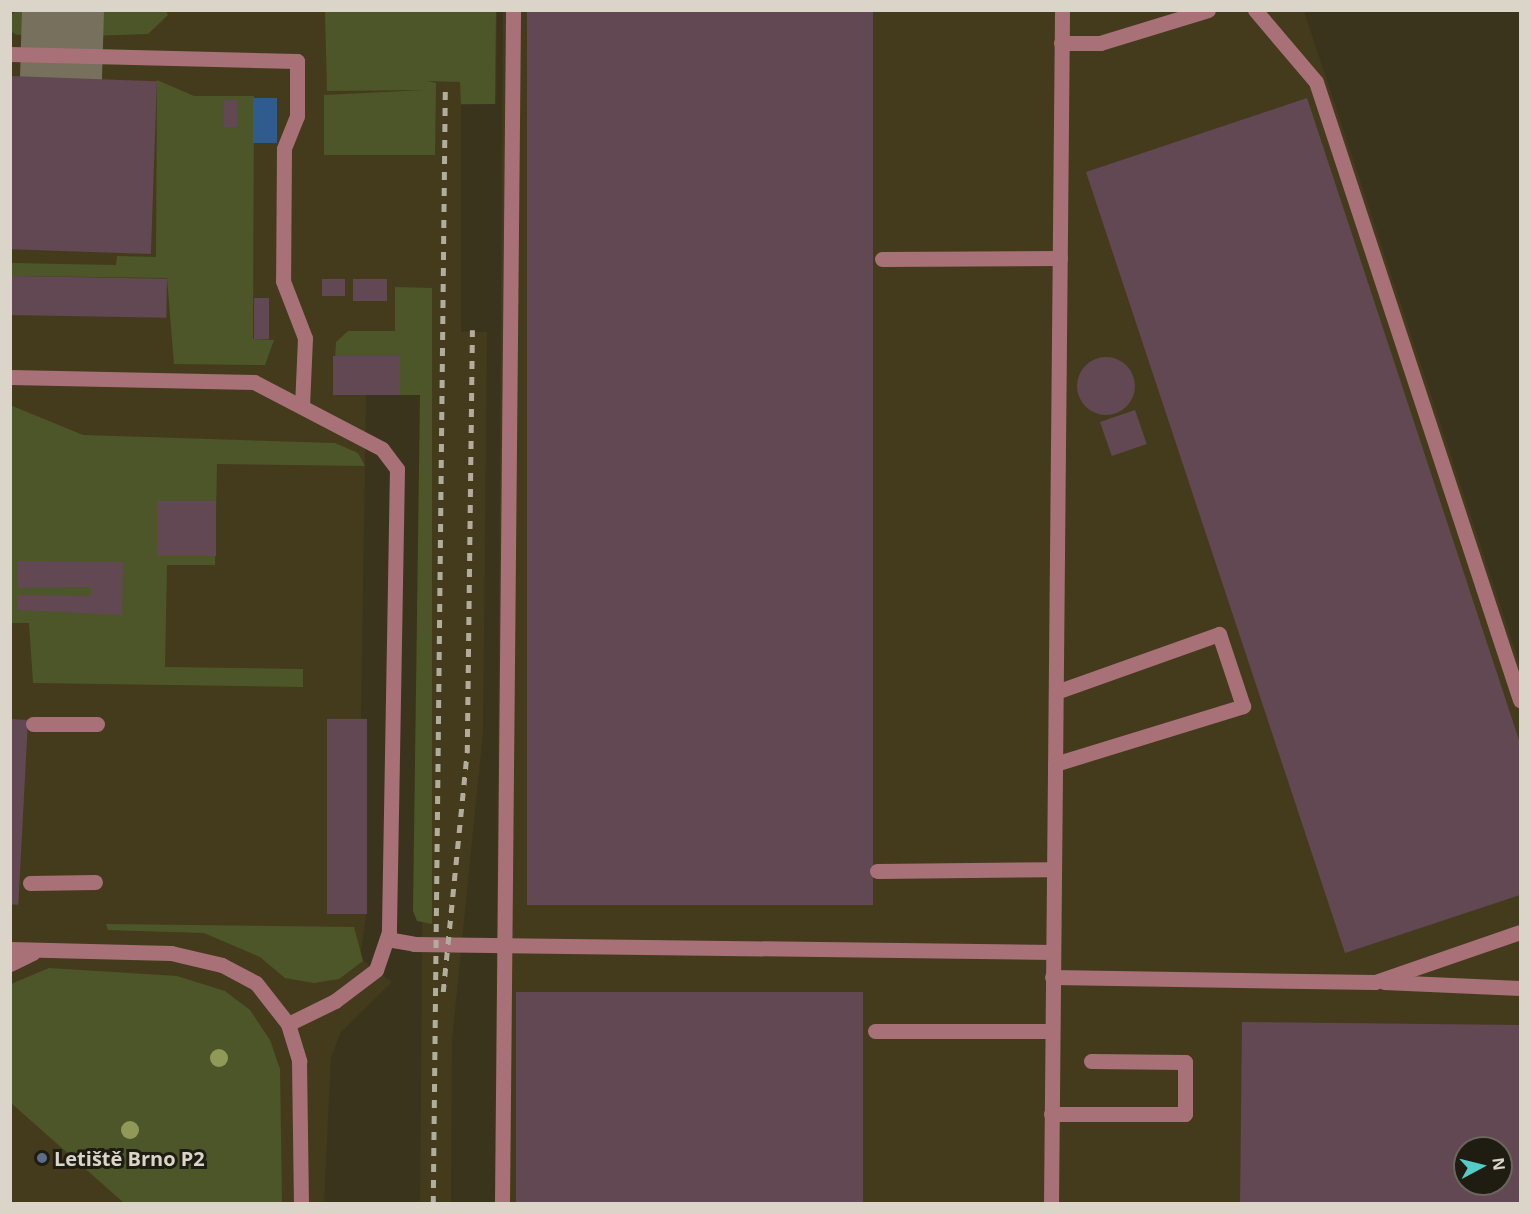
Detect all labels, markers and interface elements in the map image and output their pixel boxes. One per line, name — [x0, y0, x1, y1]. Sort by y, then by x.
north arrow — [1453, 1136, 1513, 1196]
place label: Letiště Brno P2 — [54, 1146, 205, 1170]
marker: Letiště Brno P2 — [35, 1151, 49, 1165]
text: N — [1487, 1156, 1511, 1172]

